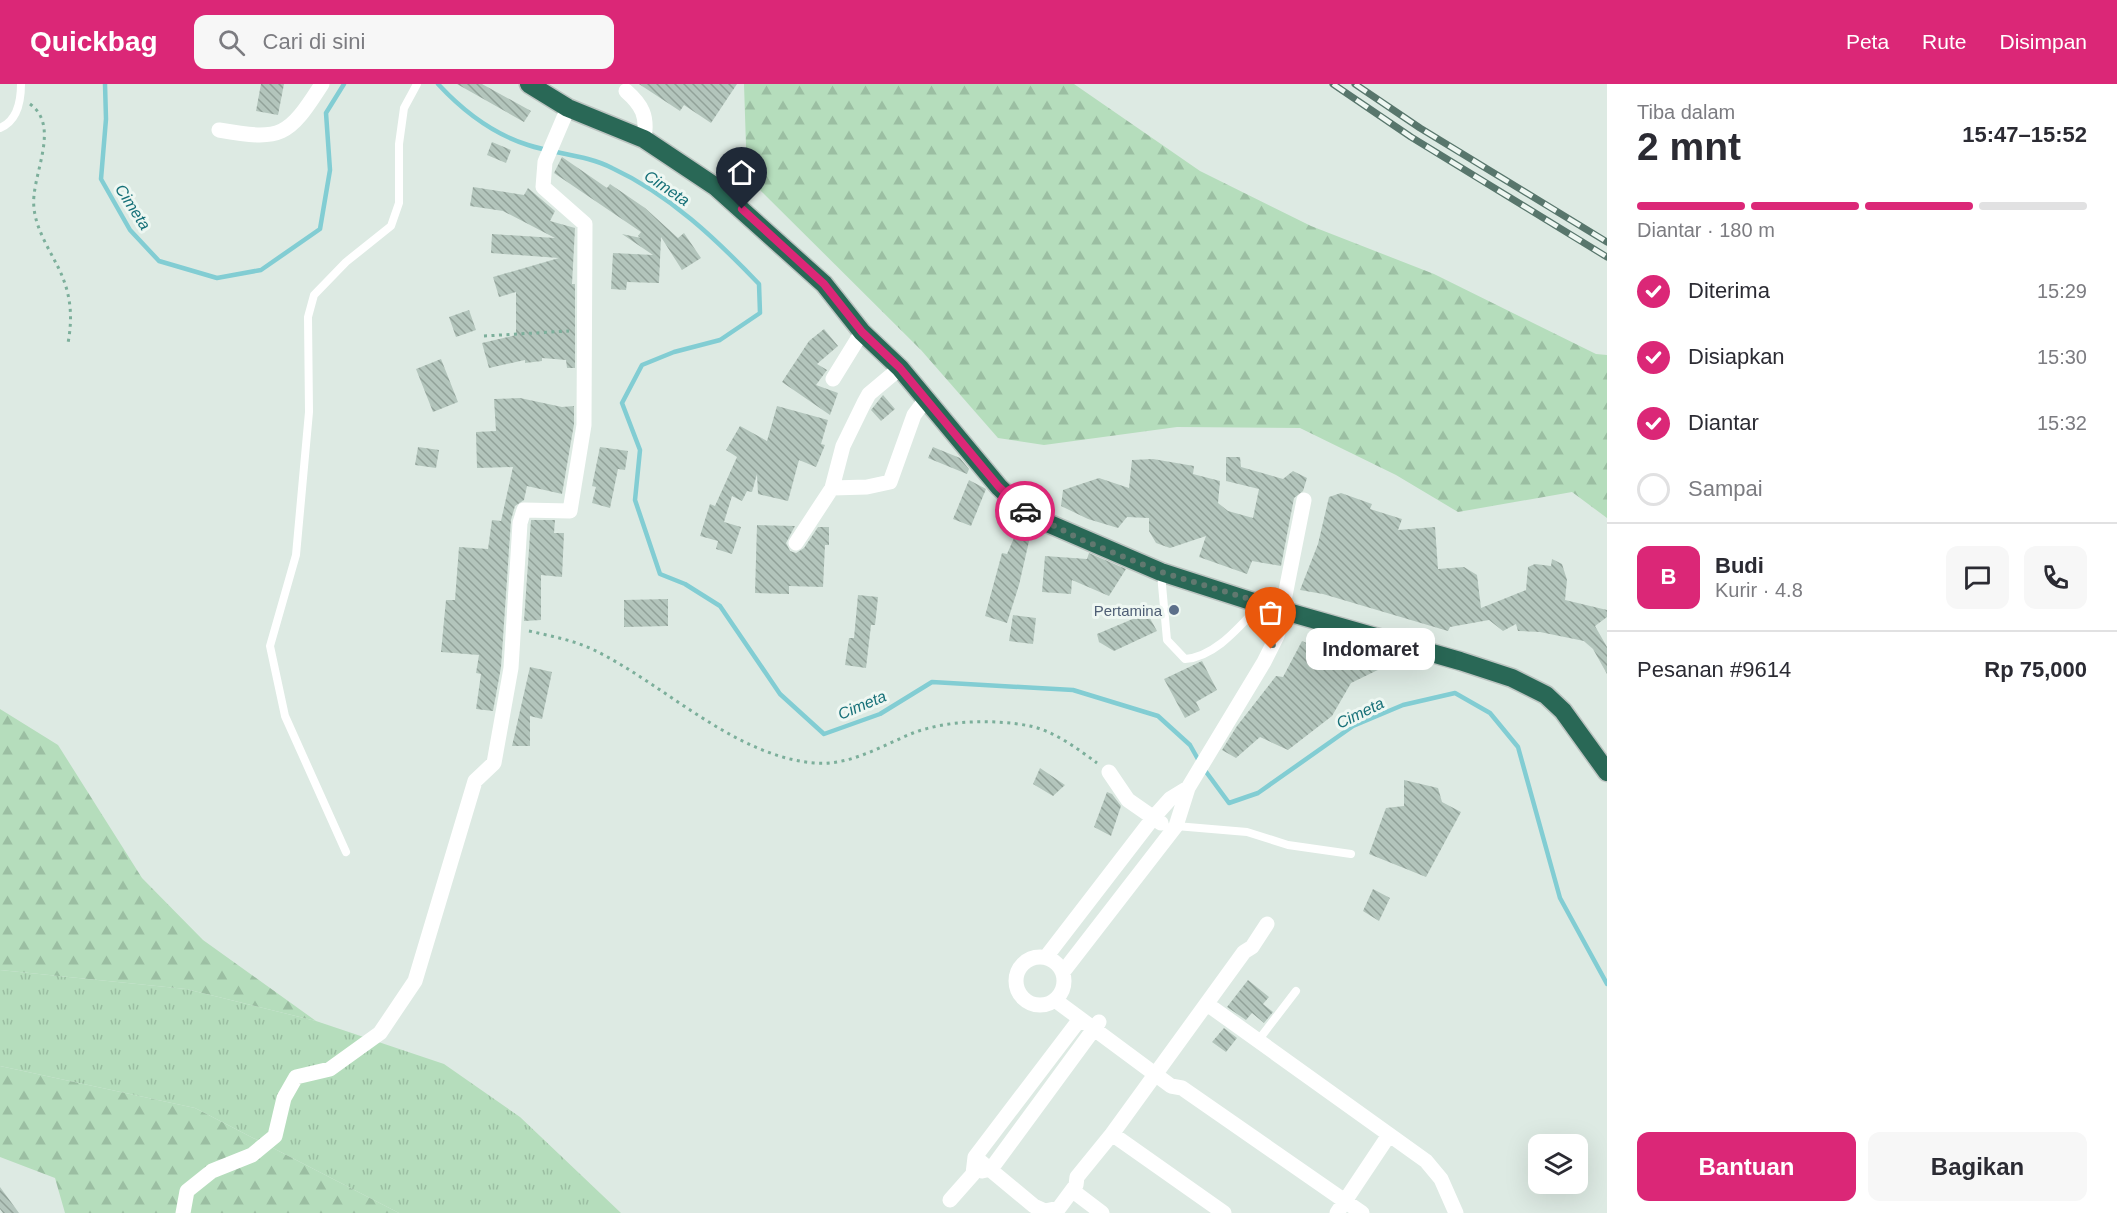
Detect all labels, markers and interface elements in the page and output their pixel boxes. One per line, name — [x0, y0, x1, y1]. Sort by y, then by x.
search box — [194, 15, 614, 69]
text: Quickbag — [30, 26, 158, 57]
icon: search — [215, 26, 248, 59]
text: Cari di sini — [263, 29, 365, 54]
text: Peta — [1846, 30, 1889, 53]
text: Rute — [1922, 30, 1966, 53]
text: Disimpan — [1999, 30, 2087, 53]
text: Tiba dalam — [1637, 101, 1735, 123]
text: 15:47–15:52 — [1962, 122, 2087, 147]
text: 2 mnt — [1637, 125, 1741, 168]
pin — [716, 147, 767, 209]
icon: home — [725, 156, 758, 189]
water label: Cimeta — [641, 167, 693, 209]
water label: Cimeta — [112, 181, 154, 233]
text: Diantar · 180 m — [1637, 219, 1775, 241]
icon: check — [1637, 275, 1670, 308]
text: Diterima — [1688, 278, 1770, 303]
text: 15:29 — [2037, 280, 2087, 302]
icon: check — [1637, 341, 1670, 374]
text: Disiapkan — [1688, 344, 1785, 369]
text: 15:30 — [2037, 346, 2087, 368]
icon: check — [1637, 407, 1670, 440]
text: Diantar — [1688, 410, 1759, 435]
text: 15:32 — [2037, 412, 2087, 434]
text: Sampai — [1688, 476, 1763, 501]
courier — [995, 481, 1055, 541]
icon: car — [1009, 495, 1042, 528]
button: chat — [1946, 546, 2009, 609]
button: phone — [2024, 546, 2087, 609]
text: Budi — [1715, 553, 1764, 578]
text: B — [1661, 564, 1676, 589]
text: Kurir · 4.8 — [1715, 579, 1803, 601]
pin — [1245, 587, 1296, 649]
icon: bag — [1254, 596, 1287, 629]
place label: Pertamina — [1094, 602, 1163, 619]
marker: Pertamina — [1167, 603, 1181, 617]
callout: Indomaret — [1307, 628, 1436, 670]
text: Indomaret — [1322, 638, 1419, 660]
text: Pesanan #9614 — [1637, 657, 1791, 682]
text: Rp 75,000 — [1984, 657, 2087, 682]
water label: Cimeta — [835, 687, 889, 723]
water label: Cimeta — [1333, 694, 1387, 732]
button: Bantuan — [1637, 1132, 1856, 1201]
button: Bagikan — [1868, 1132, 2087, 1201]
map controls — [1528, 1134, 1588, 1194]
button: layers — [1528, 1134, 1588, 1194]

